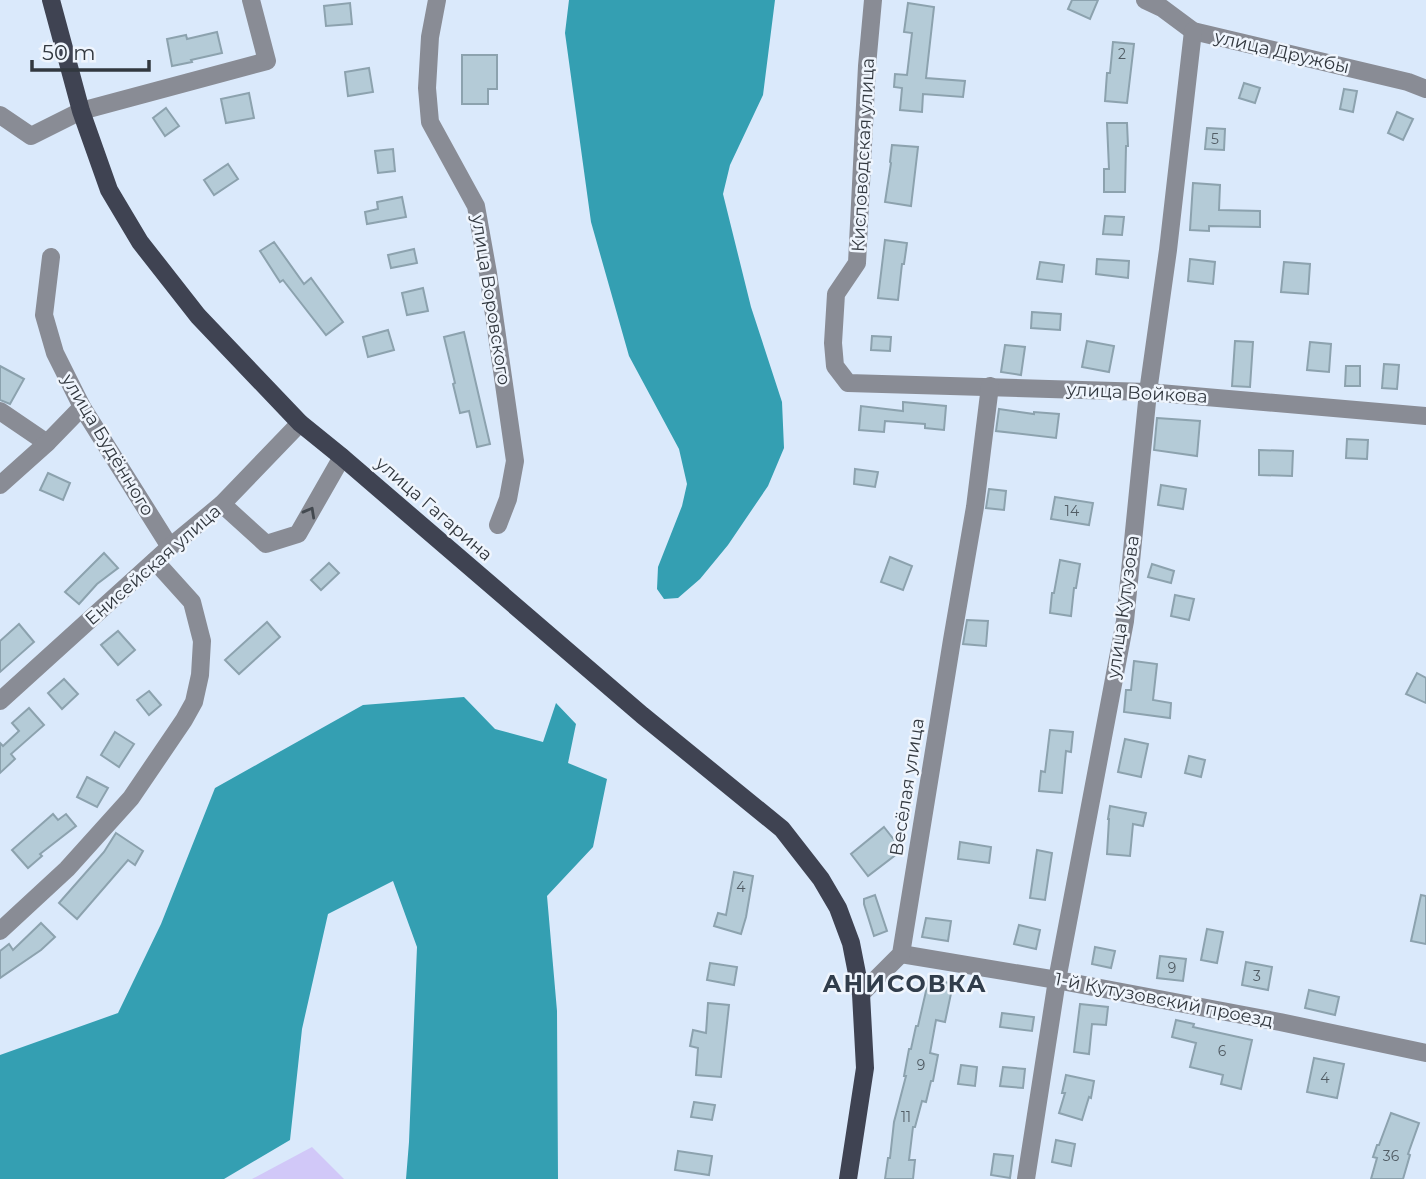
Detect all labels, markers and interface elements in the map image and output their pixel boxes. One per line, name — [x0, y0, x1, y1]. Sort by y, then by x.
street label: улица Дружбы — [1211, 26, 1352, 78]
scale bar — [32, 28, 149, 72]
text: 50 m — [42, 40, 96, 65]
house number: 2 — [1118, 45, 1126, 63]
street label: Кисловодская улица — [847, 57, 879, 253]
house number: 5 — [1211, 130, 1219, 148]
street label: улица Воровского — [467, 212, 515, 387]
street label: улица Будённого — [56, 369, 159, 520]
street label: улица Войкова — [1065, 378, 1208, 408]
street label: улица Гагарина — [370, 452, 497, 566]
street label: Енисейская улица — [81, 500, 225, 630]
house number: 14 — [1065, 502, 1080, 520]
one-way arrow — [302, 507, 315, 520]
street label: улица Кутузова — [1102, 534, 1144, 681]
street label: Весёлая улица — [885, 717, 929, 857]
house number: 4 — [736, 878, 746, 896]
house number: 9 — [1168, 959, 1176, 977]
house number: 3 — [1253, 967, 1261, 985]
street label: 1-й Кутузовский проезд — [1053, 968, 1275, 1032]
district label: АНИСОВКА — [822, 969, 988, 998]
house number: 6 — [1218, 1042, 1227, 1060]
house number: 9 — [917, 1056, 925, 1074]
house number: 4 — [1320, 1069, 1330, 1087]
house number: 11 — [901, 1108, 911, 1126]
house number: 36 — [1383, 1147, 1400, 1165]

